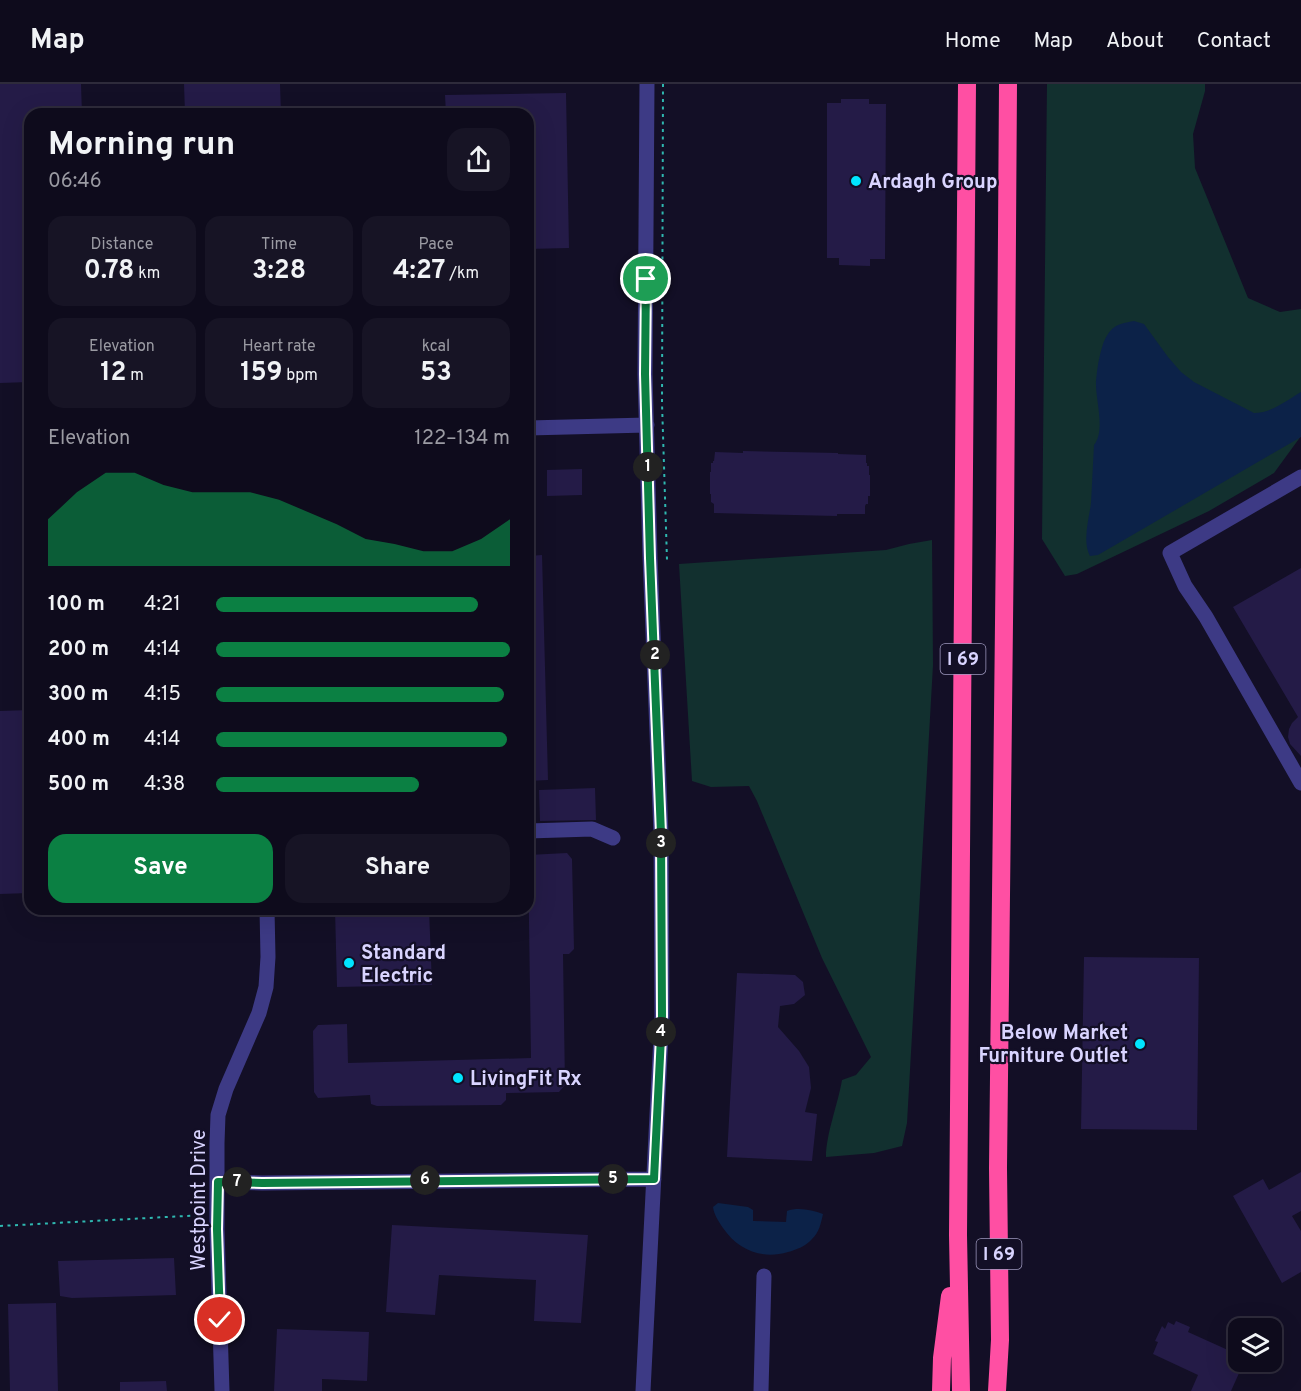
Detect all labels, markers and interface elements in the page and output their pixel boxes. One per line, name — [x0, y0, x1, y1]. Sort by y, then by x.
text: Map — [30, 23, 85, 59]
text: Home — [945, 28, 1001, 55]
text: Map — [1034, 28, 1073, 55]
text: About — [1106, 28, 1164, 55]
text: Contact — [1197, 28, 1271, 55]
text: Morning run — [48, 125, 235, 167]
button: share — [447, 128, 510, 191]
text: 06:46 — [48, 169, 102, 195]
place label: Ardagh Group — [868, 170, 998, 196]
marker: Ardagh Group — [849, 174, 863, 188]
text: Distance — [91, 235, 153, 255]
text: Time — [261, 235, 297, 255]
text: Pace — [418, 235, 454, 255]
pin — [620, 253, 671, 304]
text: 0.78 — [84, 255, 134, 288]
text: 3:28 — [252, 255, 306, 288]
text: 4:27 — [393, 255, 446, 288]
icon: arrive — [629, 262, 662, 295]
text: km — [134, 264, 160, 284]
text: /km — [446, 264, 479, 284]
text: Elevation — [89, 337, 155, 357]
text: Heart rate — [242, 337, 316, 357]
text: kcal — [422, 337, 450, 357]
text: 12 — [100, 357, 127, 390]
text: 159 — [240, 357, 283, 390]
text: 53 — [420, 357, 452, 390]
text: m — [127, 366, 144, 386]
text: bpm — [283, 366, 318, 386]
text: Elevation — [48, 426, 130, 452]
text: 122–134 m — [414, 426, 510, 452]
pin: 1 — [633, 452, 663, 482]
text: 1 — [645, 457, 651, 477]
text: 100 m — [48, 592, 105, 618]
text: 4:21 — [144, 592, 181, 618]
text: 200 m — [48, 637, 109, 663]
text: 4:14 — [144, 637, 180, 663]
pin: 2 — [640, 640, 670, 670]
road number: I 69 — [940, 644, 986, 674]
text: 2 — [650, 645, 660, 665]
text: 300 m — [48, 682, 109, 708]
text: 4:15 — [144, 682, 181, 708]
text: 400 m — [48, 727, 110, 753]
text: 4:14 — [144, 727, 180, 753]
text: 500 m — [48, 772, 109, 798]
text: 4:38 — [144, 772, 185, 798]
pin: 3 — [646, 828, 676, 858]
text: 3 — [656, 833, 666, 853]
button: Save — [48, 834, 273, 903]
button: Share — [285, 834, 510, 903]
place label: Standard Electric — [361, 941, 446, 990]
marker: Standard Electric — [342, 956, 356, 970]
pin: 4 — [646, 1017, 676, 1047]
place label: Below Market Furniture Outlet — [978, 1021, 1128, 1070]
text: 4 — [656, 1022, 666, 1042]
marker: Below Market Furniture Outlet — [1133, 1037, 1147, 1051]
place label: LivingFit Rx — [470, 1067, 582, 1093]
marker: LivingFit Rx — [451, 1071, 465, 1085]
street label: Westpoint Drive — [187, 1129, 213, 1271]
pin: 5 — [598, 1164, 628, 1194]
pin: 6 — [410, 1165, 440, 1195]
pin: 7 — [222, 1167, 252, 1197]
text: 5 — [608, 1169, 618, 1189]
text: 6 — [420, 1170, 430, 1190]
text: 7 — [233, 1172, 241, 1192]
road number: I 69 — [976, 1239, 1022, 1269]
pin — [194, 1294, 245, 1345]
icon: check — [203, 1303, 236, 1336]
map controls — [1228, 1318, 1282, 1372]
button: layers — [1228, 1318, 1282, 1372]

